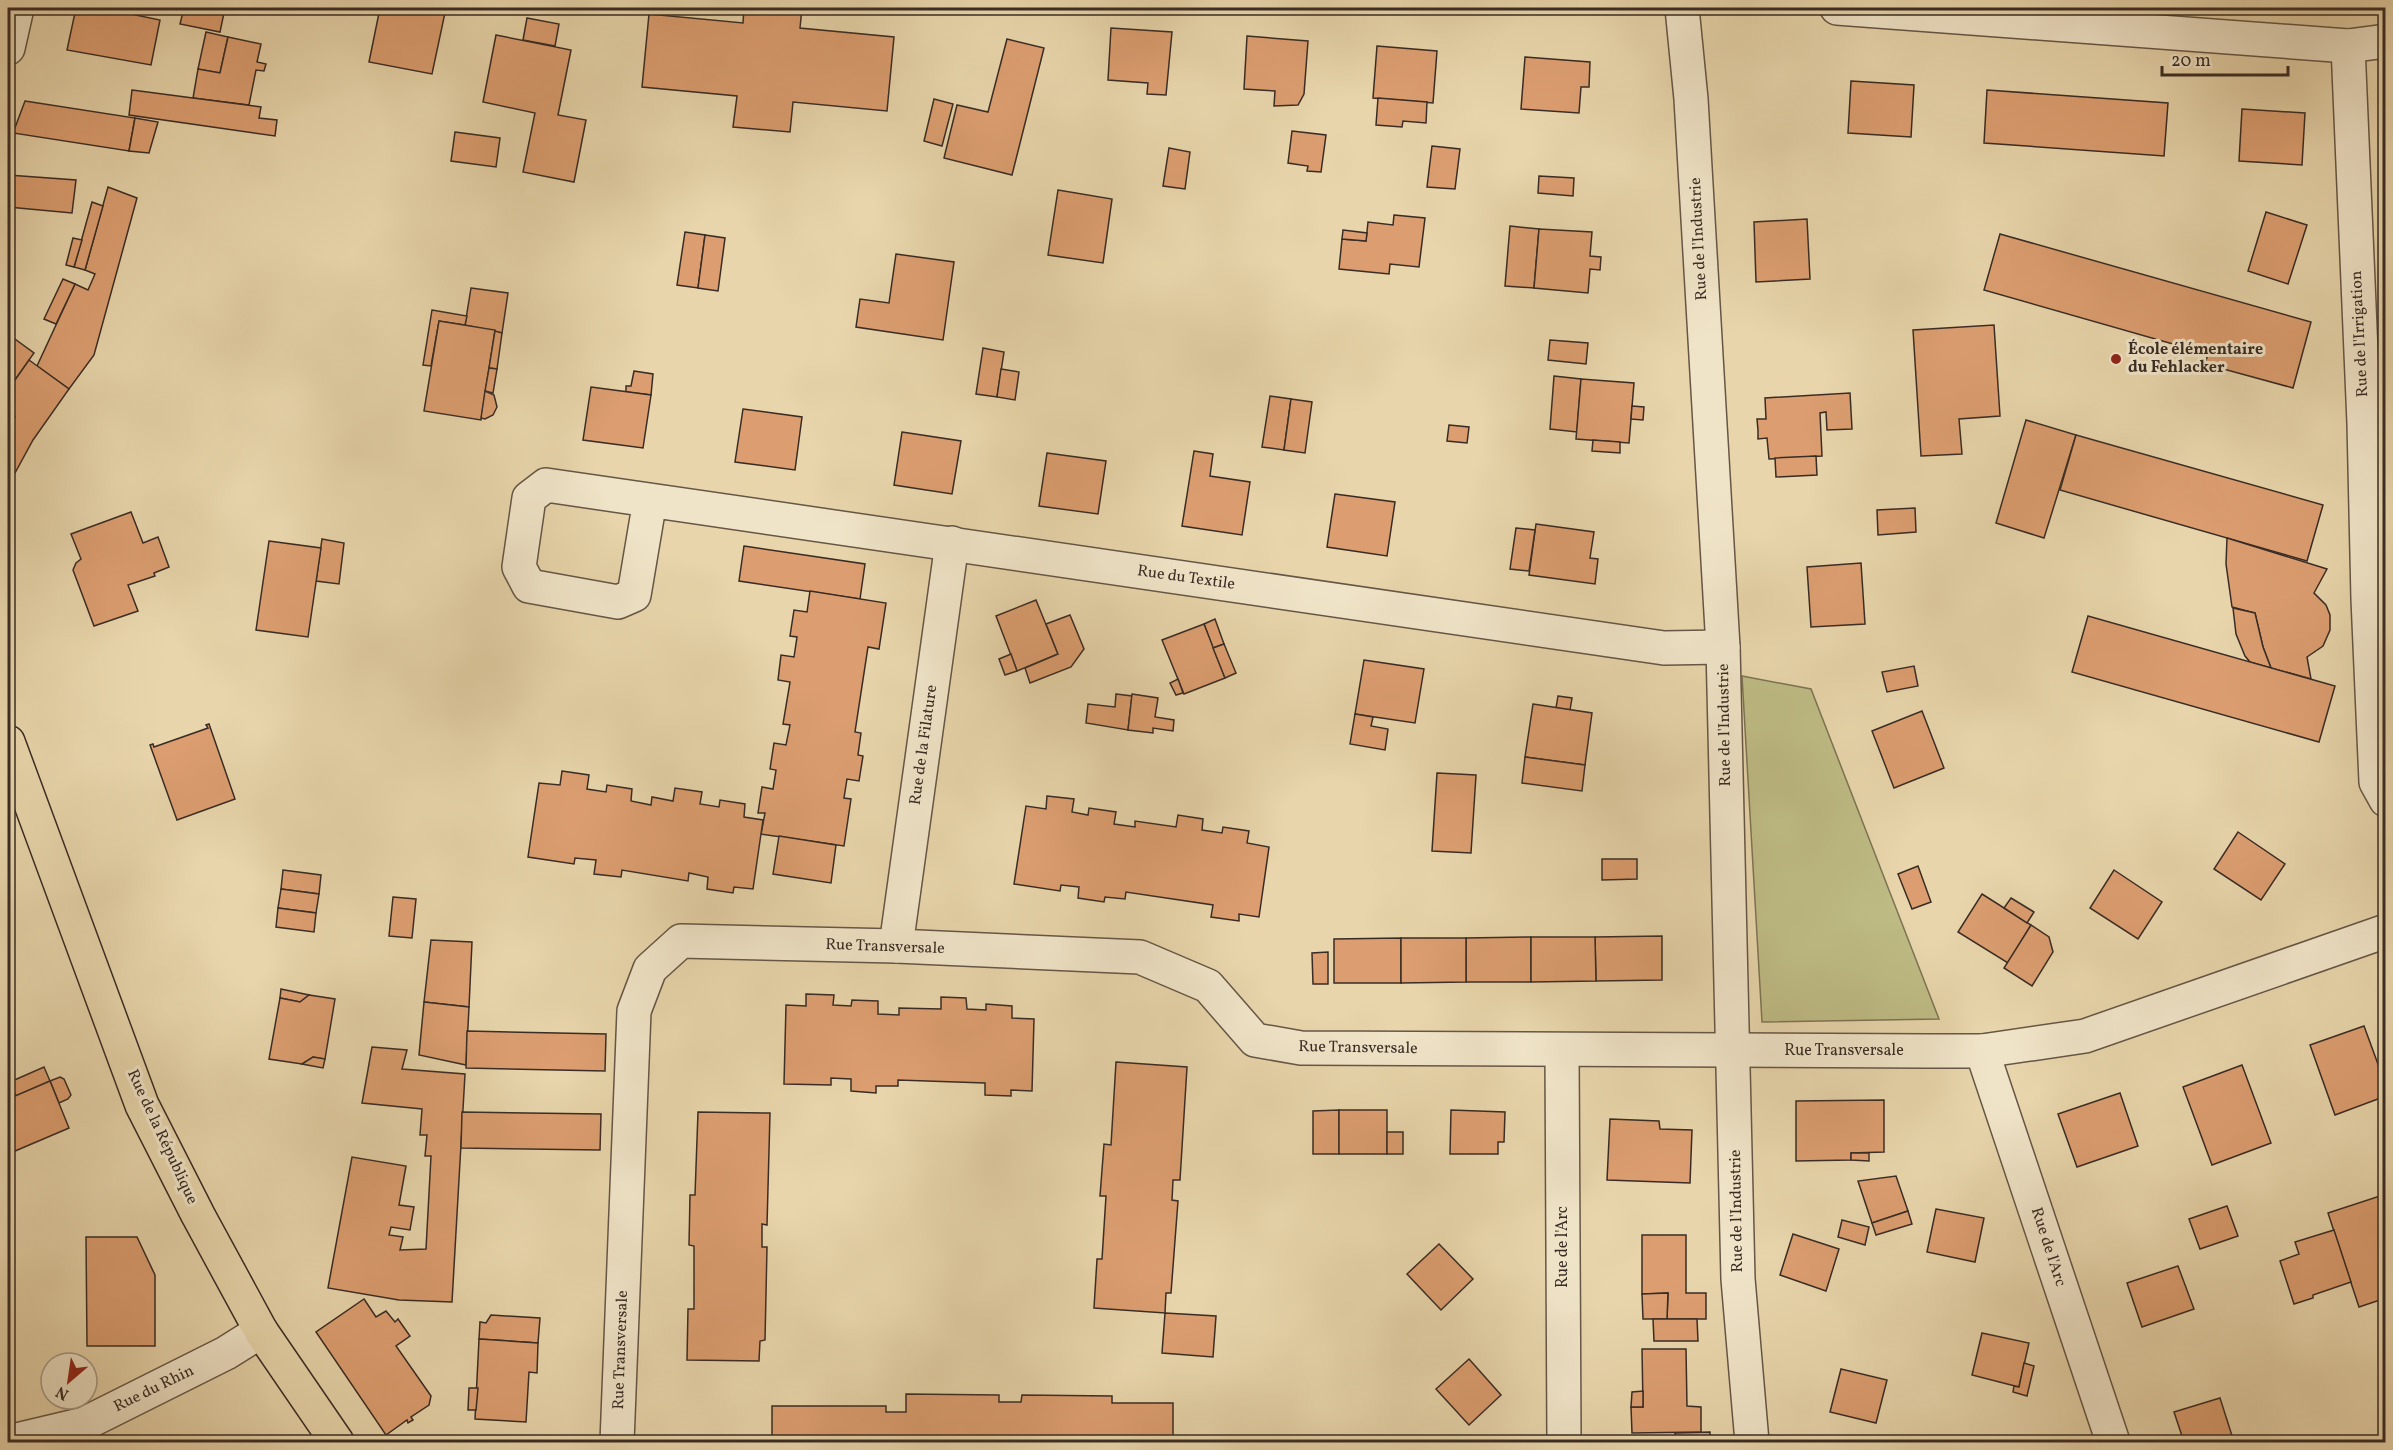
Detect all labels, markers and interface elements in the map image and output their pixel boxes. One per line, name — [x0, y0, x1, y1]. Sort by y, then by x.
scale bar — [2162, 39, 2288, 77]
text: 20 m — [2171, 49, 2211, 74]
street label: Rue de l'Industrie — [1685, 177, 1713, 301]
street label: Rue de l'Irrigation — [2346, 270, 2374, 398]
place label: École élémentaire du Fehlacker — [2128, 339, 2263, 379]
marker: École élémentaire du Fehlacker — [2109, 352, 2123, 366]
street label: Rue du Textile — [1136, 560, 1236, 596]
street label: Rue de l'Industrie — [1713, 663, 1737, 787]
street label: Rue de la Filature — [905, 683, 943, 807]
street label: Rue Transversale — [825, 934, 945, 960]
street label: Rue Transversale — [1298, 1036, 1418, 1060]
street label: Rue Transversale — [1784, 1040, 1904, 1062]
street label: Rue de la République — [121, 1066, 203, 1208]
street label: Rue de l'Industrie — [1725, 1149, 1749, 1273]
street label: Rue de l'Arc — [2025, 1205, 2071, 1289]
street label: Rue de l'Arc — [1552, 1206, 1574, 1288]
street label: Rue Transversale — [608, 1290, 634, 1410]
north arrow — [39, 1351, 99, 1411]
street label: Rue du Rhin — [110, 1360, 198, 1418]
text: N — [52, 1380, 73, 1405]

